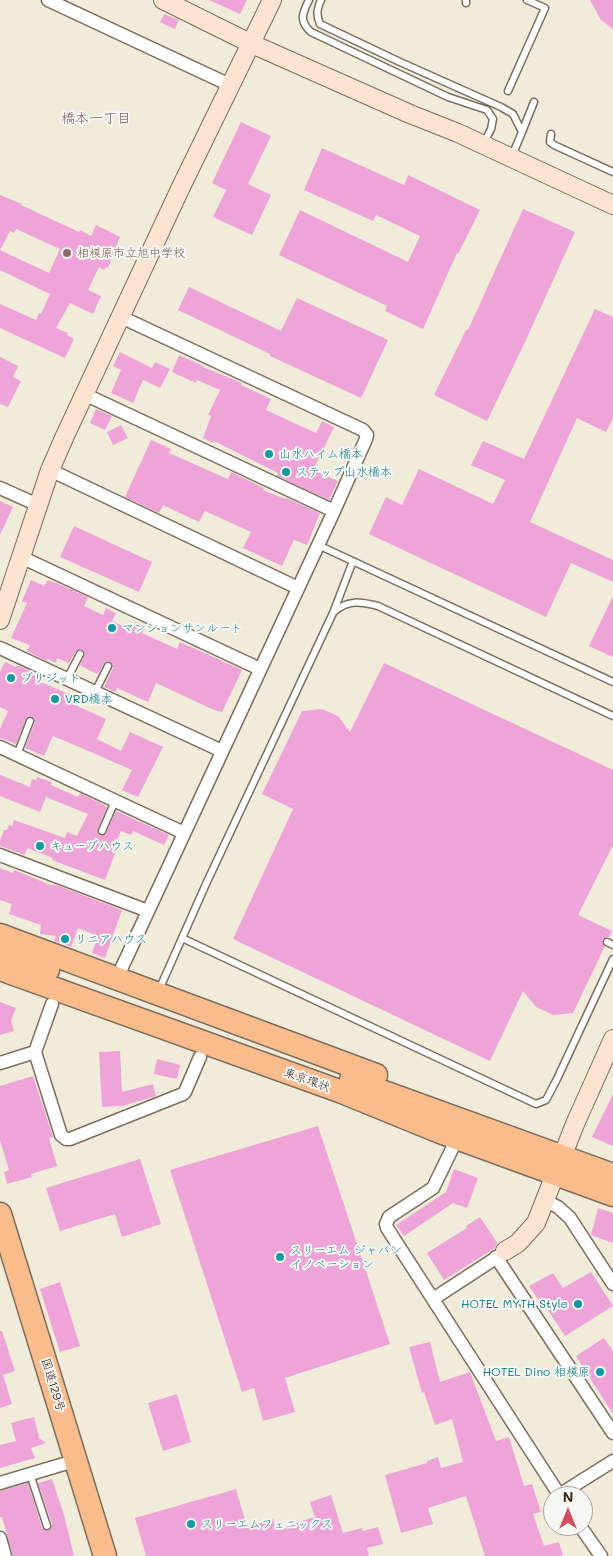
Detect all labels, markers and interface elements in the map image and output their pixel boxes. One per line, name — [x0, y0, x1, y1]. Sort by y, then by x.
district label: 橋本一丁目 — [61, 111, 131, 127]
place label: 相模原市立旭中学校 — [77, 246, 185, 260]
marker: 相模原市立旭中学校 — [61, 247, 73, 259]
place label: 山水ハイム橋本 — [279, 447, 363, 461]
marker: 山水ハイム橋本 — [263, 448, 275, 460]
place label: ステップ山水橋本 — [296, 465, 392, 479]
marker: ステップ山水橋本 — [280, 466, 292, 478]
place label: マンションサンルート — [122, 621, 242, 635]
marker: マンションサンルート — [106, 622, 118, 634]
place label: ブリジット — [21, 671, 81, 685]
marker: ブリジット — [5, 672, 17, 684]
place label: VRD橋本 — [65, 692, 113, 706]
marker: VRD橋本 — [49, 693, 61, 705]
place label: キューブハウス — [50, 839, 134, 853]
marker: キューブハウス — [34, 840, 46, 852]
place label: リニアハウス — [75, 932, 147, 946]
marker: リニアハウス — [59, 933, 71, 945]
street label: 東京環状 — [282, 1065, 332, 1095]
place label: スリーエム ジャパン イノベーション — [290, 1243, 402, 1271]
marker: スリーエム ジャパン イノベーション — [274, 1251, 286, 1263]
place label: HOTEL MYTH Style — [461, 1297, 568, 1311]
marker: HOTEL MYTH Style — [572, 1298, 584, 1310]
street label: 国道129号 — [38, 1357, 68, 1413]
place label: HOTEL Dino 相模原 — [483, 1365, 590, 1379]
marker: HOTEL Dino 相模原 — [594, 1366, 606, 1378]
north arrow — [543, 1486, 593, 1536]
text: N — [563, 1487, 573, 1506]
place label: スリーエムフェニックス — [201, 1517, 333, 1531]
marker: スリーエムフェニックス — [185, 1518, 197, 1530]

